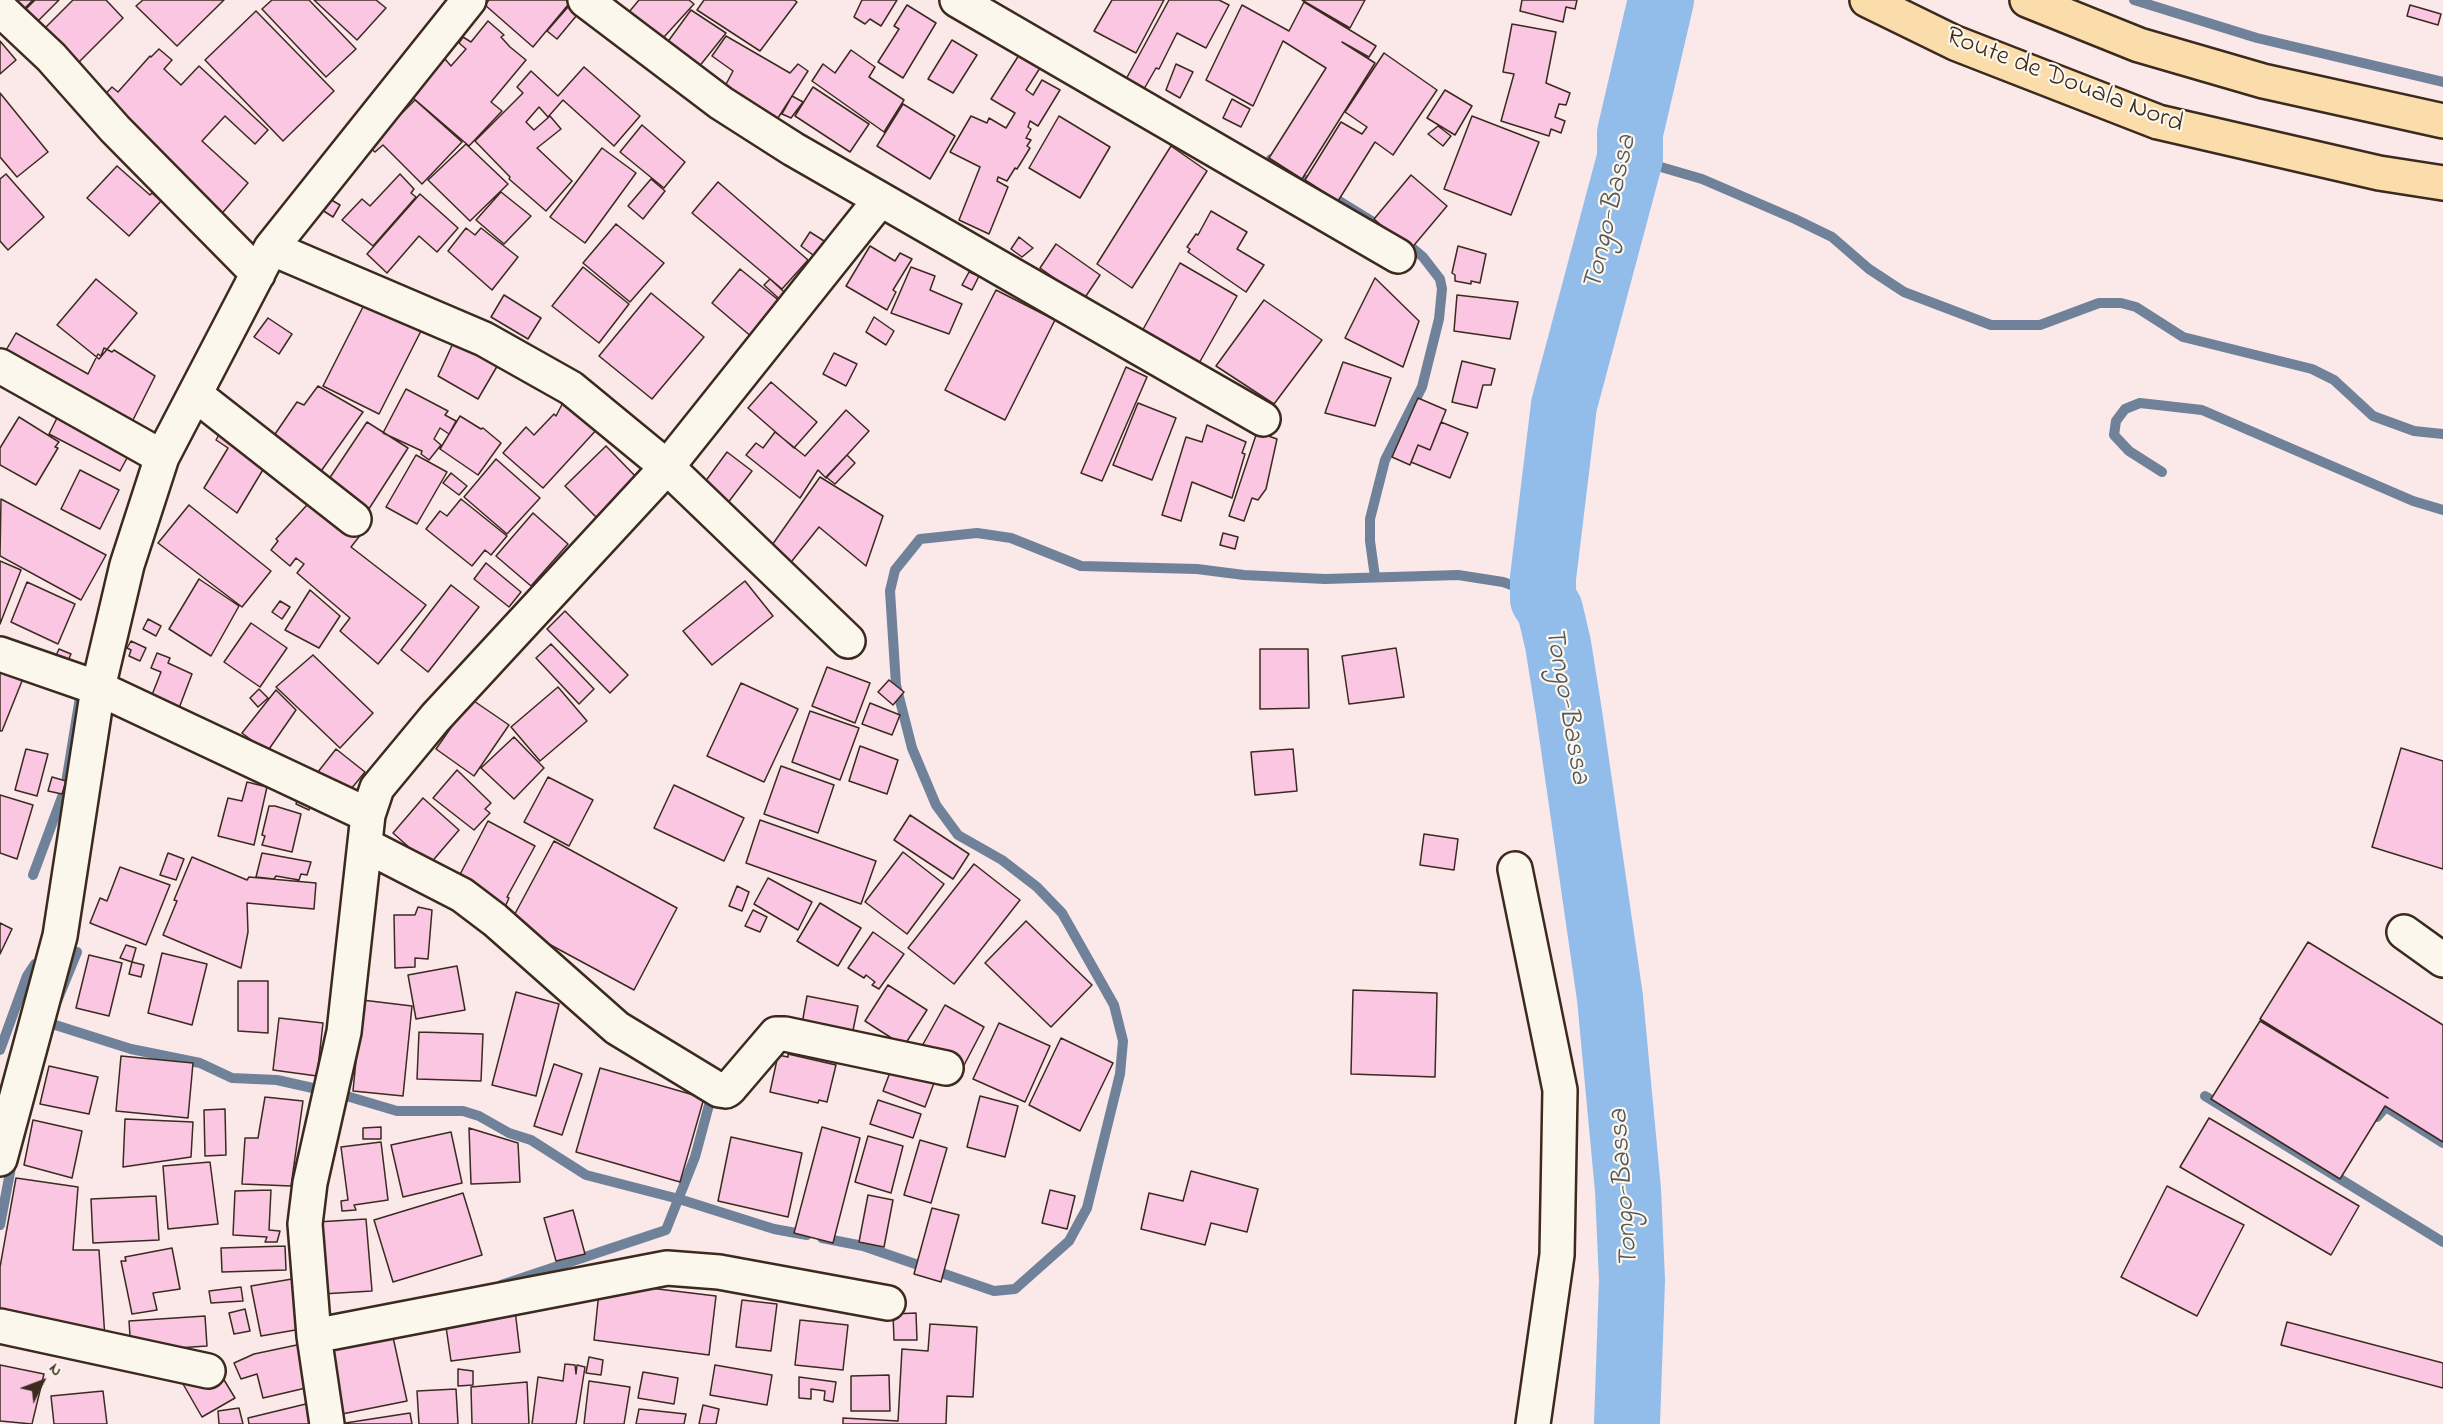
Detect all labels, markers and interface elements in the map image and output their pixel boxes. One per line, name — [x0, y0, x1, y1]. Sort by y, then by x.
street label: Route de Douala Nord — [1941, 22, 2187, 142]
water label: Tongo-Bassa — [1578, 132, 1646, 294]
water label: Tongo-Bassa — [1535, 625, 1595, 787]
water label: Tongo-Bassa — [1604, 1108, 1648, 1268]
north arrow — [12, 1352, 72, 1412]
text: N — [43, 1358, 68, 1382]

